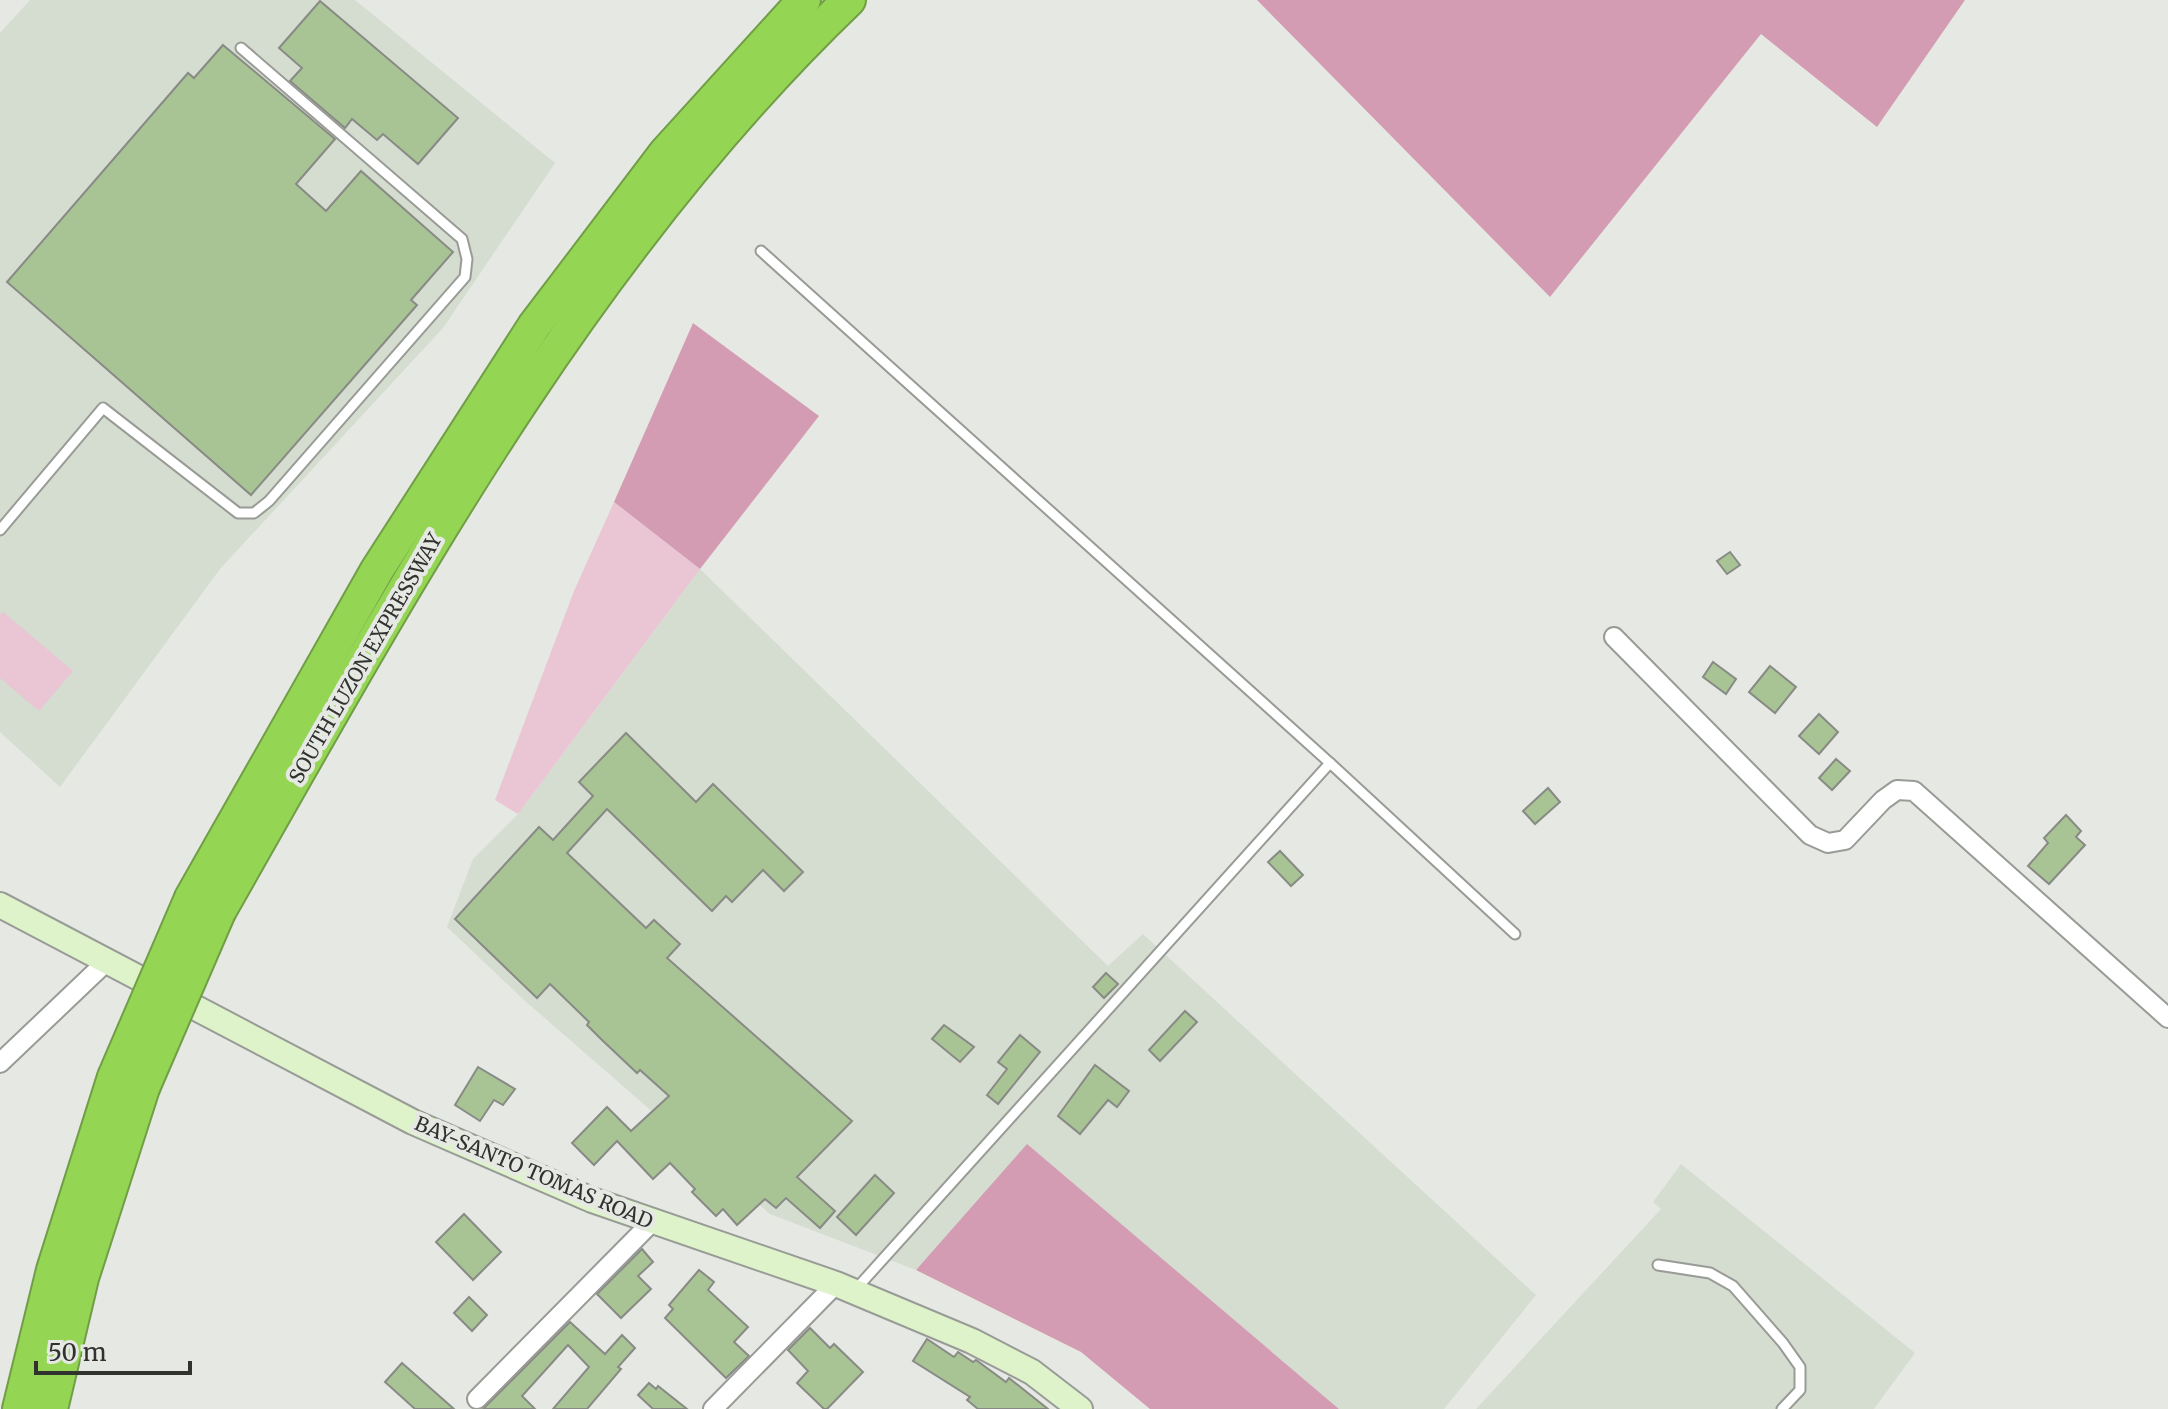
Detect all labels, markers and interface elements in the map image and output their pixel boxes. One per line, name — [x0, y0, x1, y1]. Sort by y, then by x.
street label: SOUTH LUZON EXPRESSWAY — [283, 528, 447, 787]
street label: BAY-SANTO TOMAS ROAD — [411, 1110, 657, 1234]
scale bar — [36, 1325, 190, 1375]
text: 50 m — [48, 1337, 107, 1368]

